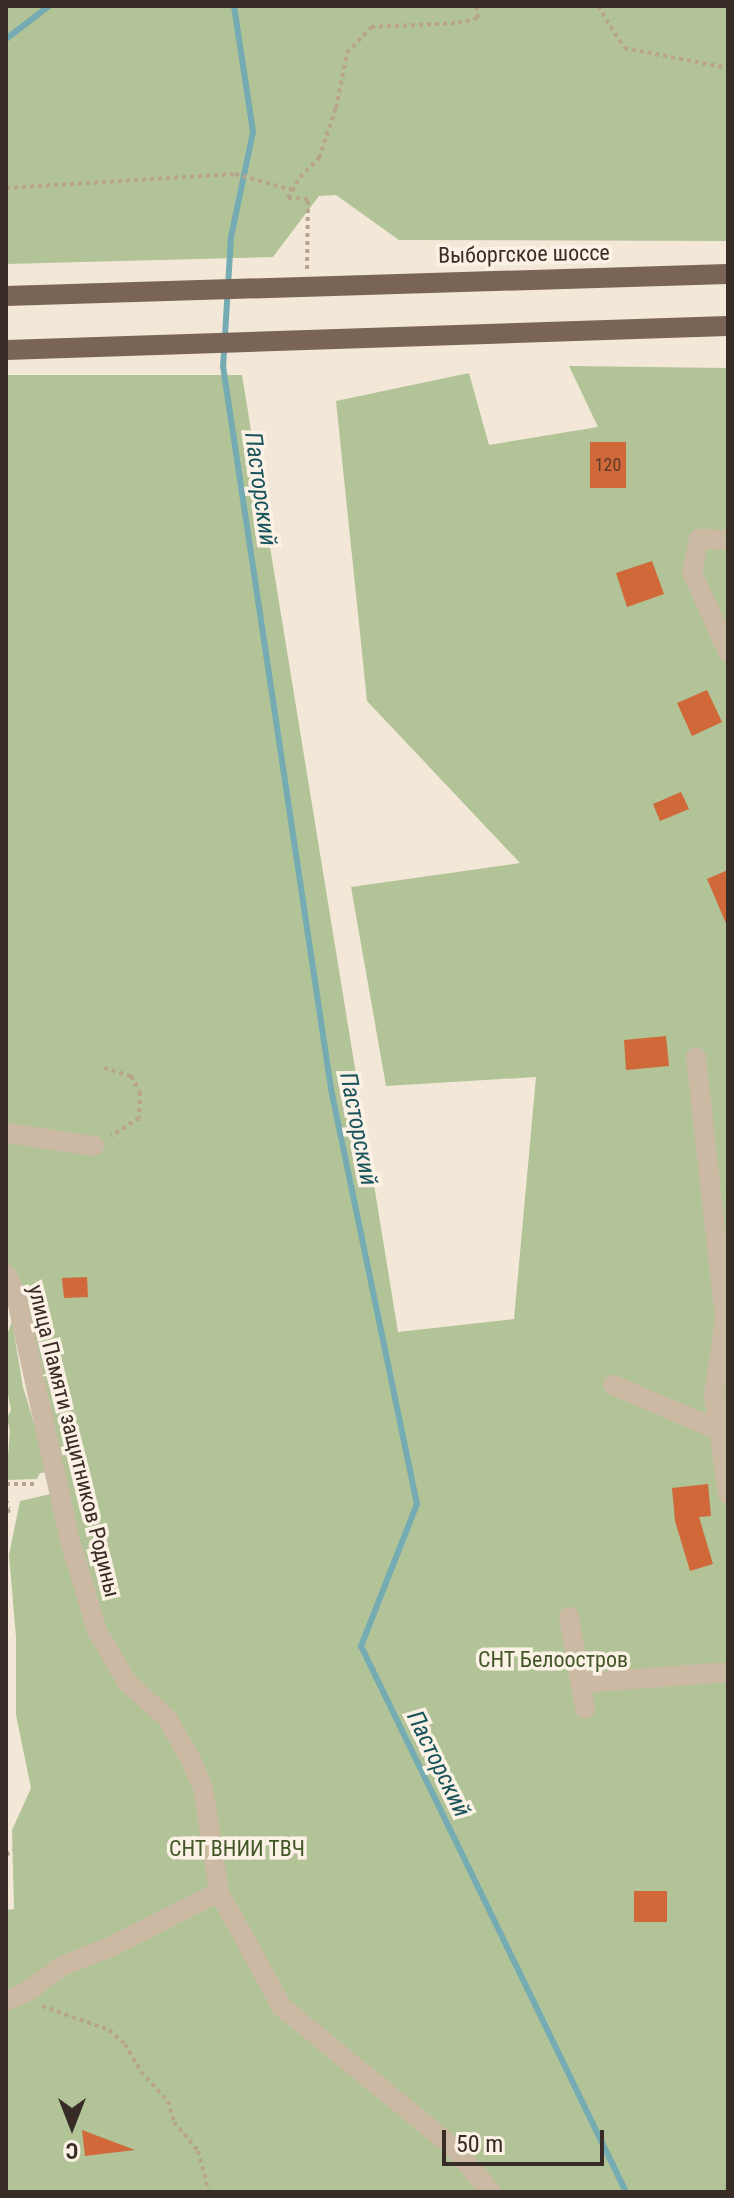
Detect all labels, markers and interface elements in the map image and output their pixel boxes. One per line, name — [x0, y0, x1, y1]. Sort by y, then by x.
street label: Выборгское шоссе — [438, 239, 610, 269]
water label: Пасторский — [238, 430, 282, 548]
house number: 120 — [595, 454, 621, 476]
water label: Пасторский — [333, 1070, 383, 1188]
street label: улица Памяти защитников Родины — [22, 1282, 126, 1600]
park label: СНТ Белоостров — [478, 1647, 628, 1673]
water label: Пасторский — [400, 1706, 476, 1822]
park label: СНТ ВНИИ ТВЧ — [169, 1836, 305, 1862]
north arrow — [32, 2086, 112, 2166]
scale bar — [446, 2114, 608, 2164]
text: 50 m — [456, 2130, 503, 2158]
text: С — [66, 2138, 78, 2163]

